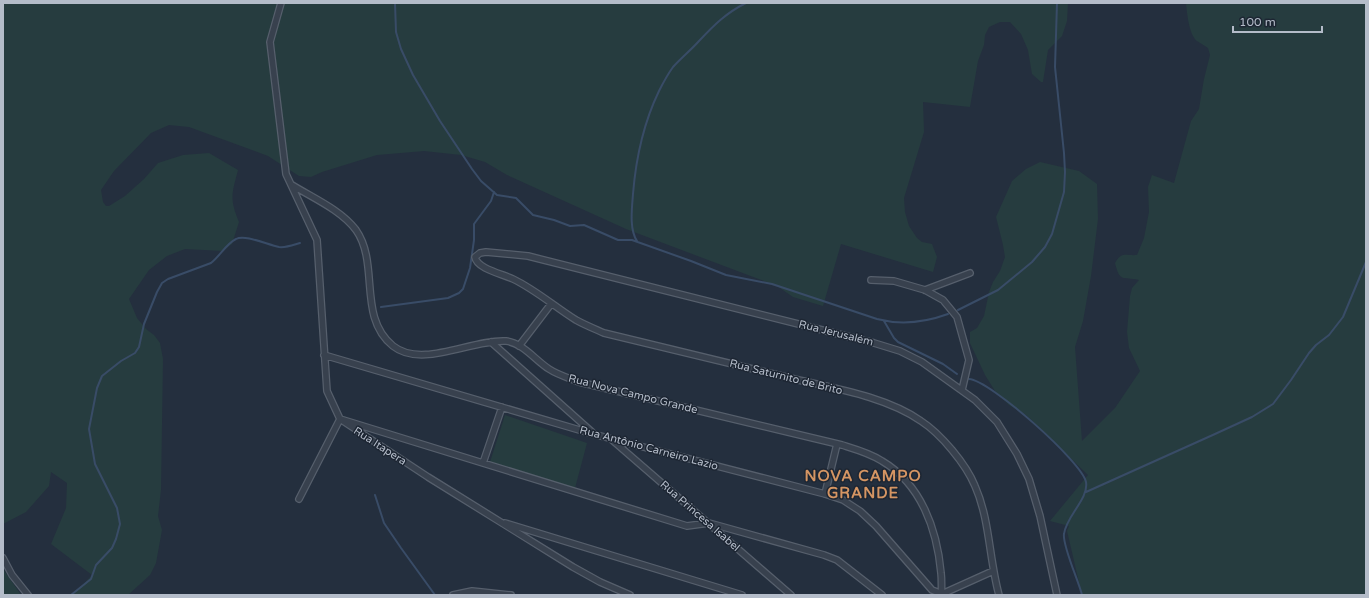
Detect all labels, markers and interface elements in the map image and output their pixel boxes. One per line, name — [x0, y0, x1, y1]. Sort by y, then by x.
scale bar — [1233, 8, 1322, 34]
text: 100 m — [1239, 15, 1276, 29]
street label: Rua Jerusalém — [797, 317, 875, 349]
street label: Rua Saturnito de Brito — [728, 357, 844, 397]
street label: Rua Nova Campo Grande — [567, 372, 699, 416]
street label: Rua Antônio Carneiro Lazio — [578, 423, 720, 473]
street label: Rua Itapera — [351, 424, 409, 468]
district label: NOVA CAMPO GRANDE — [804, 467, 922, 502]
street label: Rua Princesa Isabel — [658, 478, 742, 554]

